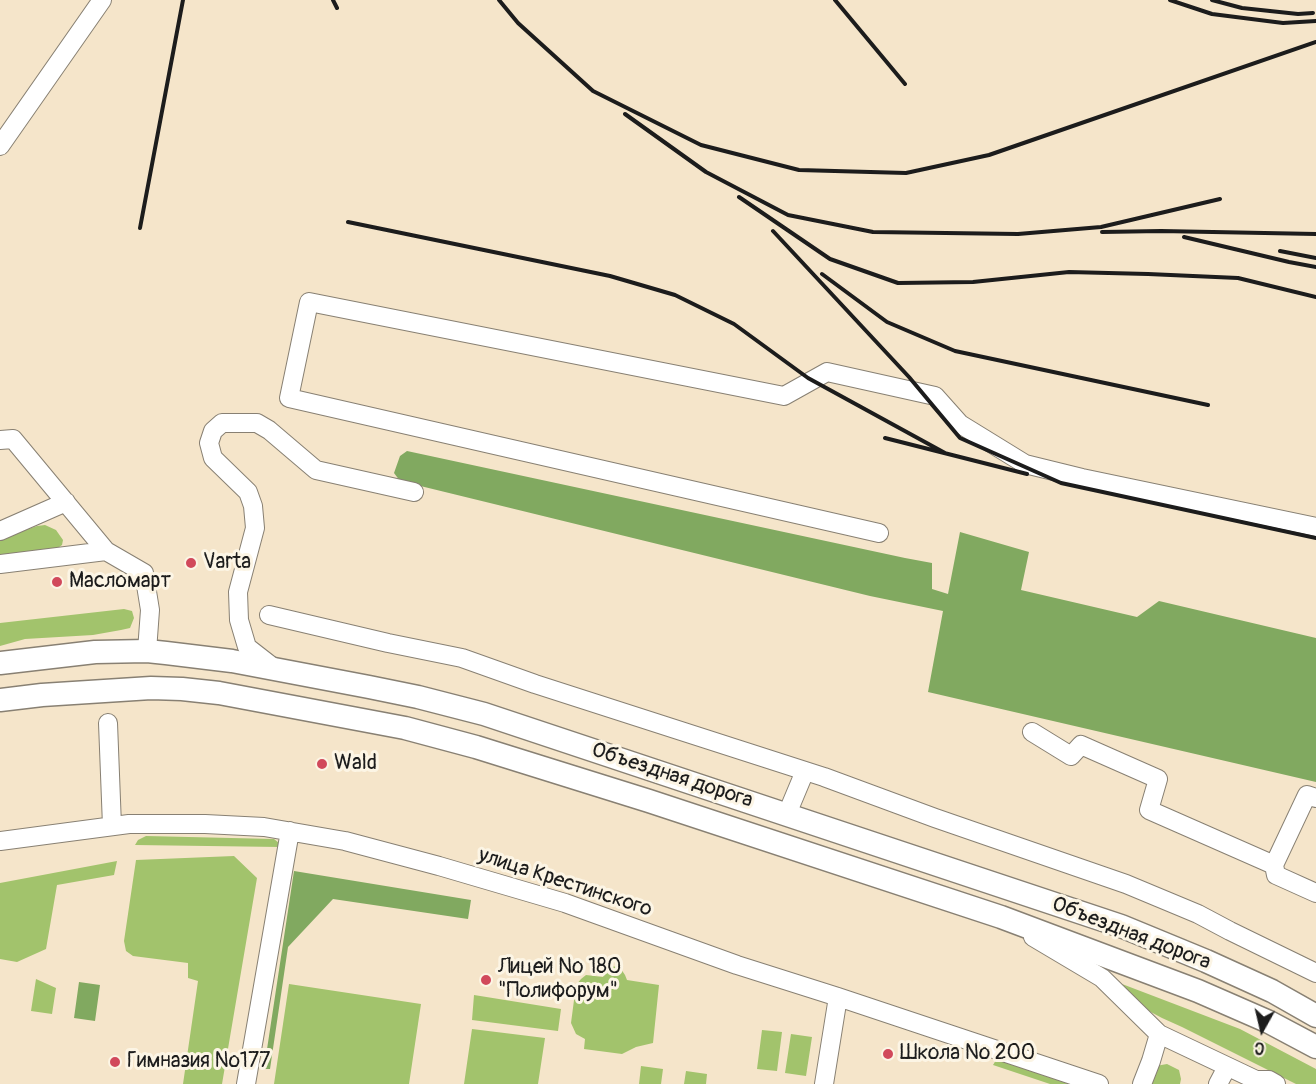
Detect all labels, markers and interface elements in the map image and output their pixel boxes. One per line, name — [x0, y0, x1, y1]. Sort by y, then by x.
place label: Varta — [203, 550, 251, 576]
marker: Varta — [184, 556, 198, 570]
place label: Масломарт — [69, 569, 171, 595]
marker: Масломарт — [50, 575, 64, 589]
street label: Объездная дорога — [588, 738, 756, 814]
place label: Wald — [334, 751, 377, 777]
marker: Wald — [315, 757, 329, 771]
street label: улица Крестинского — [475, 843, 655, 923]
street label: Объездная дорога — [1048, 892, 1214, 976]
place label: Лицей № 180 "Полифорум" — [498, 955, 621, 1005]
marker: Лицей № 180 "Полифорум" — [479, 973, 493, 987]
north arrow — [1232, 1000, 1292, 1060]
text: С — [1253, 1037, 1266, 1058]
place label: Школа № 200 — [900, 1041, 1035, 1067]
marker: Школа № 200 — [881, 1047, 895, 1061]
place label: Гимназия №177 — [127, 1049, 270, 1075]
marker: Гимназия №177 — [108, 1055, 122, 1069]

